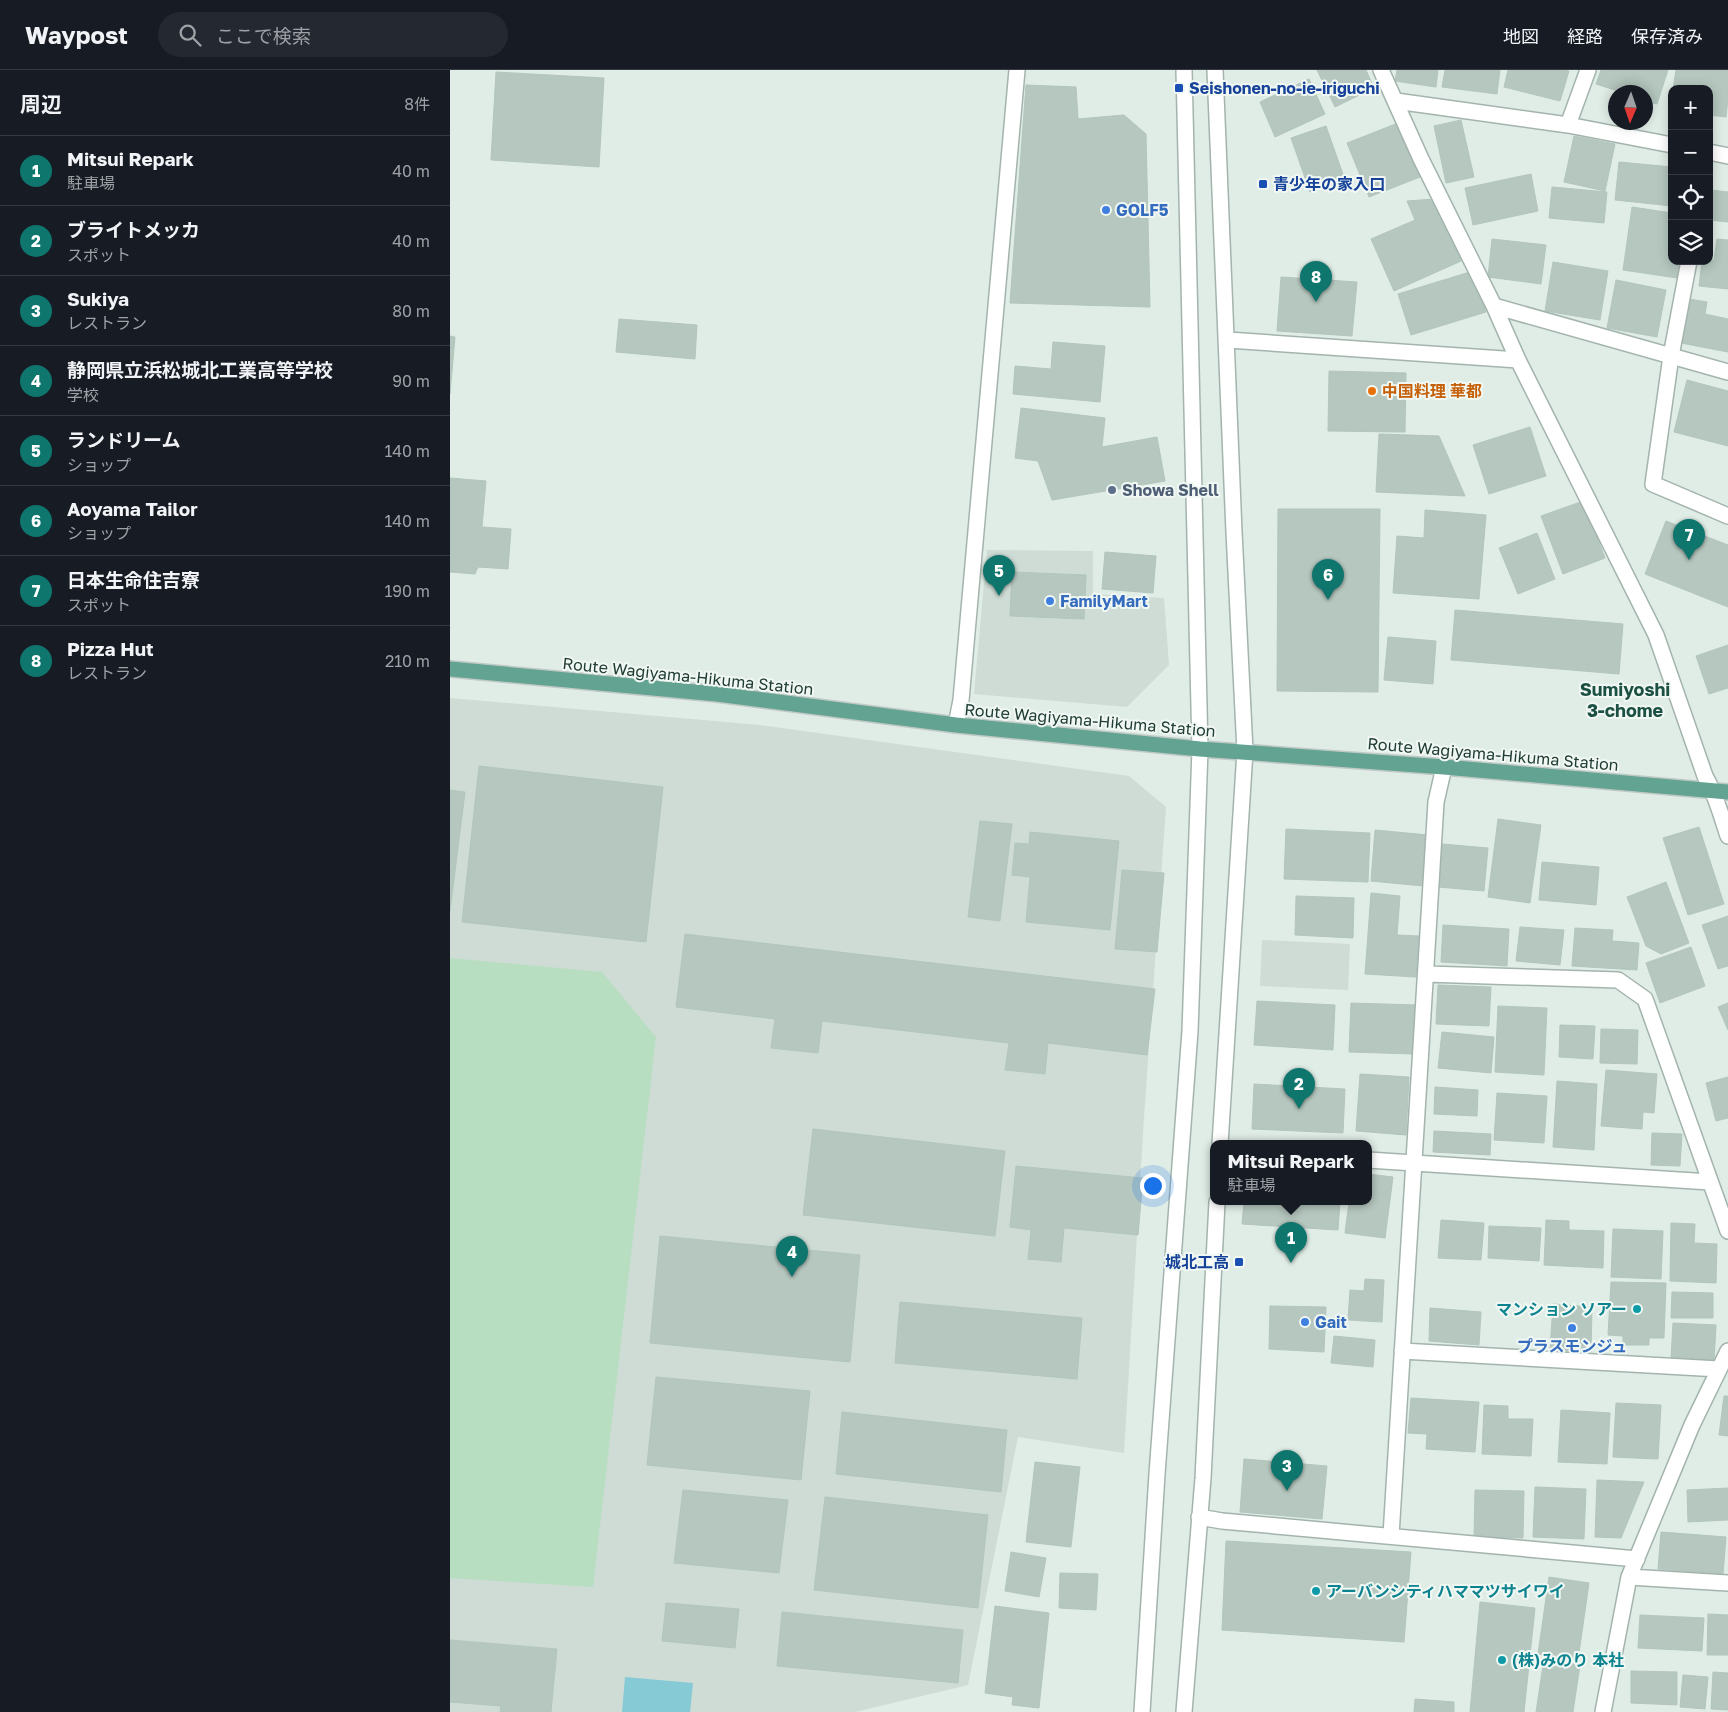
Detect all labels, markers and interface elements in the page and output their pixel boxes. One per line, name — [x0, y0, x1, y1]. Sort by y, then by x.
search box — [158, 12, 508, 57]
text: Waypost — [25, 20, 128, 49]
icon: search — [176, 21, 204, 49]
text: ここで検索 — [216, 24, 311, 47]
text: 地図 — [1503, 25, 1539, 47]
text: 経路 — [1567, 25, 1603, 47]
text: 保存済み — [1631, 25, 1703, 47]
place label: Seishonen-no-ie-iriguchi — [1189, 78, 1380, 98]
marker: Seishonen-no-ie-iriguchi — [1173, 82, 1185, 94]
north arrow — [1608, 85, 1653, 130]
map controls — [1668, 85, 1713, 265]
button: + — [1668, 85, 1713, 130]
text: 周辺 — [20, 91, 62, 117]
text: 8件 — [404, 94, 430, 114]
button: − — [1668, 130, 1713, 175]
text: Mitsui Repark — [67, 147, 194, 170]
text: 1 — [32, 161, 40, 181]
text: 40 m — [392, 161, 430, 181]
text: 駐車場 — [67, 173, 115, 193]
place label: 青少年の家入口 — [1273, 174, 1385, 194]
button: locate — [1668, 175, 1713, 220]
marker: 青少年の家入口 — [1257, 178, 1269, 190]
place label: GOLF5 — [1116, 200, 1169, 220]
marker: GOLF5 — [1100, 204, 1112, 216]
text: ブライトメッカ — [67, 218, 200, 241]
button: layers — [1668, 220, 1713, 265]
text: 2 — [31, 231, 41, 251]
text: 40 m — [392, 231, 430, 251]
text: スポット — [67, 245, 131, 265]
pin: 8 — [1300, 261, 1332, 302]
text: Sukiya — [67, 287, 129, 310]
text: 3 — [31, 301, 41, 321]
text: 80 m — [392, 301, 430, 321]
text: レストラン — [67, 313, 147, 333]
text: 静岡県立浜松城北工業高等学校 — [67, 358, 333, 381]
text: 4 — [31, 371, 41, 391]
text: 90 m — [392, 371, 430, 391]
place label: 中国料理 華都 — [1382, 381, 1482, 401]
text: 学校 — [67, 385, 99, 405]
marker: 中国料理 華都 — [1366, 385, 1378, 397]
text: ランドリーム — [67, 428, 180, 451]
text: 5 — [31, 441, 41, 461]
text: 140 m — [384, 441, 430, 461]
text: ショップ — [67, 455, 131, 475]
place label: Showa Shell — [1122, 480, 1219, 500]
marker: Showa Shell — [1106, 484, 1118, 496]
text: Aoyama Tailor — [67, 497, 198, 520]
text: 6 — [31, 511, 41, 531]
text: 140 m — [384, 511, 430, 531]
pin: 7 — [1673, 519, 1705, 560]
text: ショップ — [67, 523, 131, 543]
pin: 5 — [983, 555, 1015, 596]
pin: 6 — [1312, 559, 1344, 600]
text: 日本生命住吉寮 — [67, 568, 200, 591]
text: 7 — [32, 581, 40, 601]
text: 190 m — [384, 581, 430, 601]
place label: FamilyMart — [1060, 591, 1148, 611]
text: スポット — [67, 595, 131, 615]
marker: FamilyMart — [1044, 595, 1056, 607]
text: Pizza Hut — [67, 637, 154, 660]
text: 8 — [31, 651, 41, 671]
text: 210 m — [385, 651, 430, 671]
street label: Route Wagiyama-Hikuma Station — [562, 653, 814, 699]
text: レストラン — [67, 663, 147, 683]
district label: Sumiyoshi 3-chome — [1580, 678, 1670, 721]
street label: Route Wagiyama-Hikuma Station — [964, 699, 1216, 741]
street label: Route Wagiyama-Hikuma Station — [1367, 733, 1619, 775]
pin: 2 — [1283, 1068, 1315, 1109]
popup — [1210, 1140, 1372, 1205]
text: Mitsui Repark — [1228, 1149, 1354, 1172]
your location — [1140, 1173, 1166, 1199]
text: 駐車場 — [1228, 1175, 1276, 1195]
pin: 1 — [1275, 1222, 1307, 1263]
pin: 4 — [776, 1236, 808, 1277]
place label: 城北工高 — [1165, 1252, 1229, 1272]
marker: 城北工高 — [1233, 1256, 1245, 1268]
place label: マンション ソアー — [1496, 1299, 1627, 1319]
marker: マンション ソアー — [1631, 1303, 1643, 1315]
place label: Gait — [1315, 1312, 1347, 1332]
marker: Gait — [1299, 1316, 1311, 1328]
marker: プラスモンジュ — [1566, 1322, 1578, 1334]
place label: プラスモンジュ — [1517, 1336, 1627, 1356]
pin: 3 — [1271, 1450, 1303, 1491]
place label: アーバンシティハママツサイワイ — [1326, 1581, 1565, 1601]
marker: アーバンシティハママツサイワイ — [1310, 1585, 1322, 1597]
place label: (株)みのり 本社 — [1512, 1650, 1624, 1670]
marker: (株)みのり 本社 — [1496, 1654, 1508, 1666]

